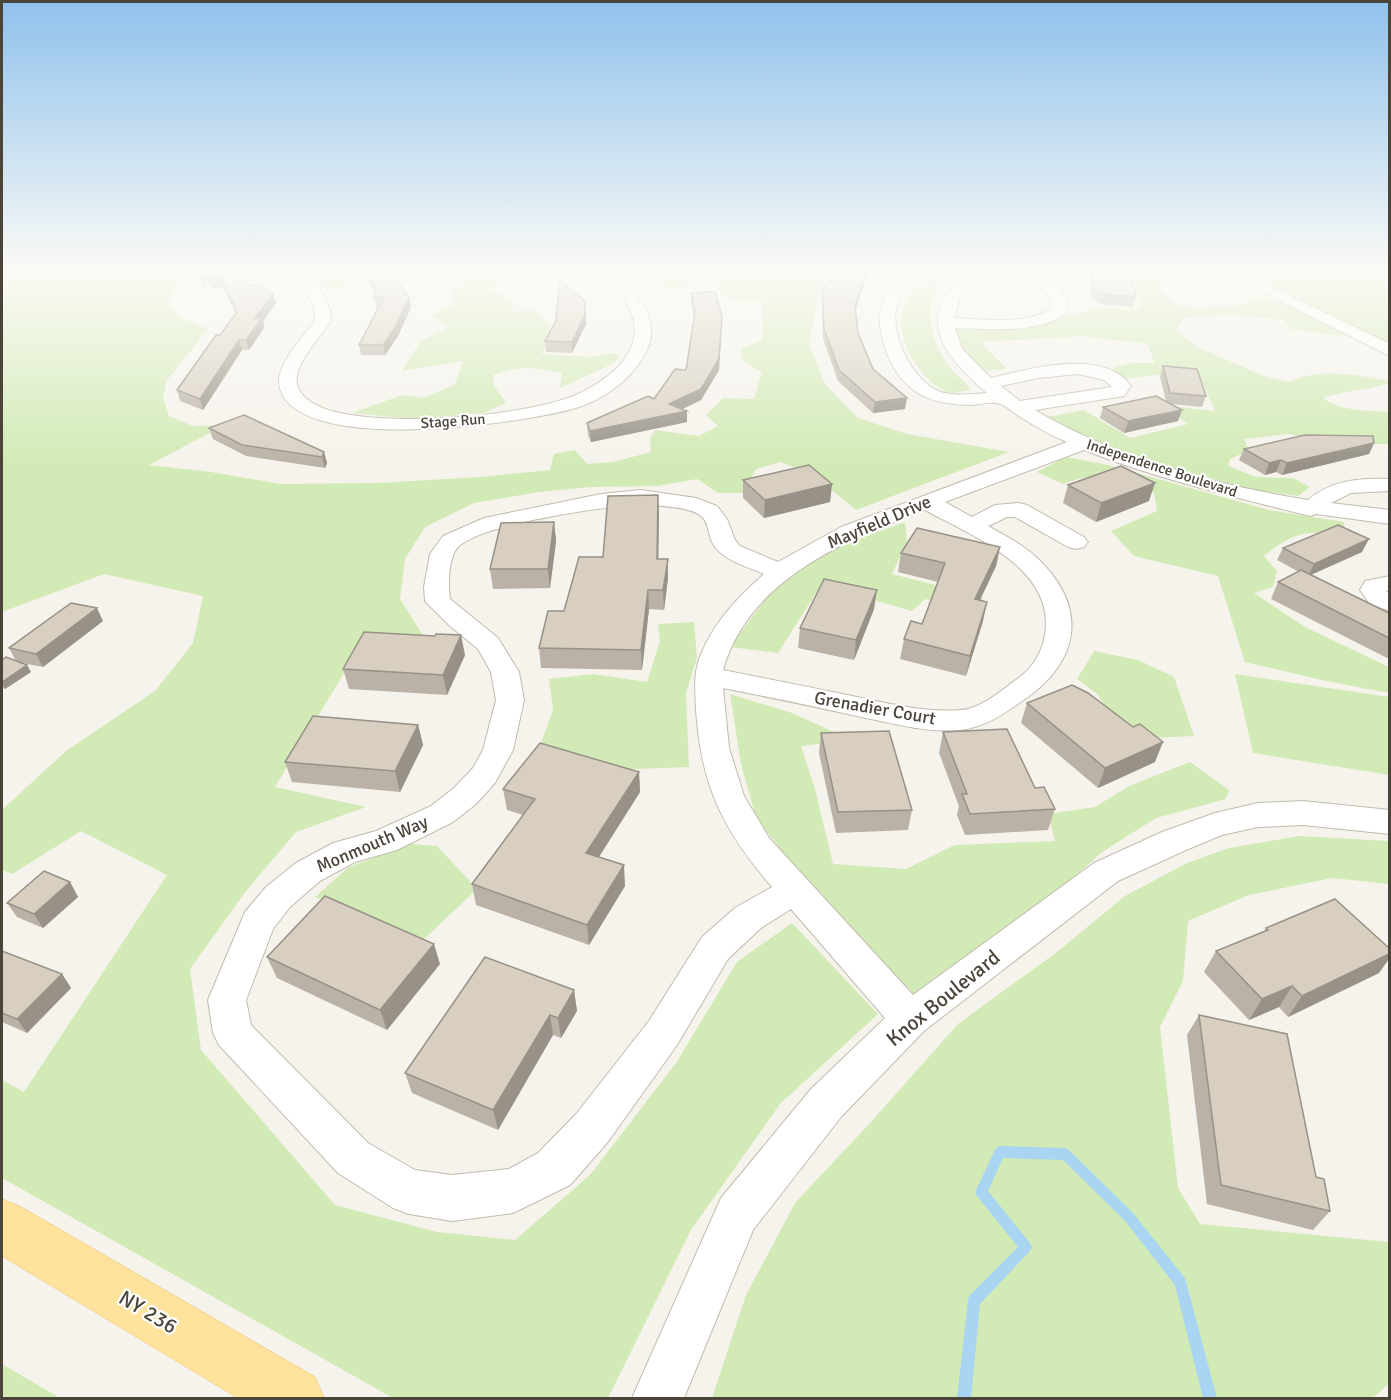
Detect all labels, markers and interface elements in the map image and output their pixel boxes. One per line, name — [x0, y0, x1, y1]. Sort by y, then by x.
street label: Stage Run — [420, 410, 486, 432]
street label: Independence Boulevard — [1084, 435, 1240, 501]
street label: Mayfield Drive — [824, 490, 934, 554]
street label: Grenadier Court — [813, 686, 937, 730]
street label: Monmouth Way — [313, 810, 432, 877]
street label: Knox Boulevard — [881, 944, 1005, 1052]
street label: NY 236 — [114, 1285, 182, 1339]

